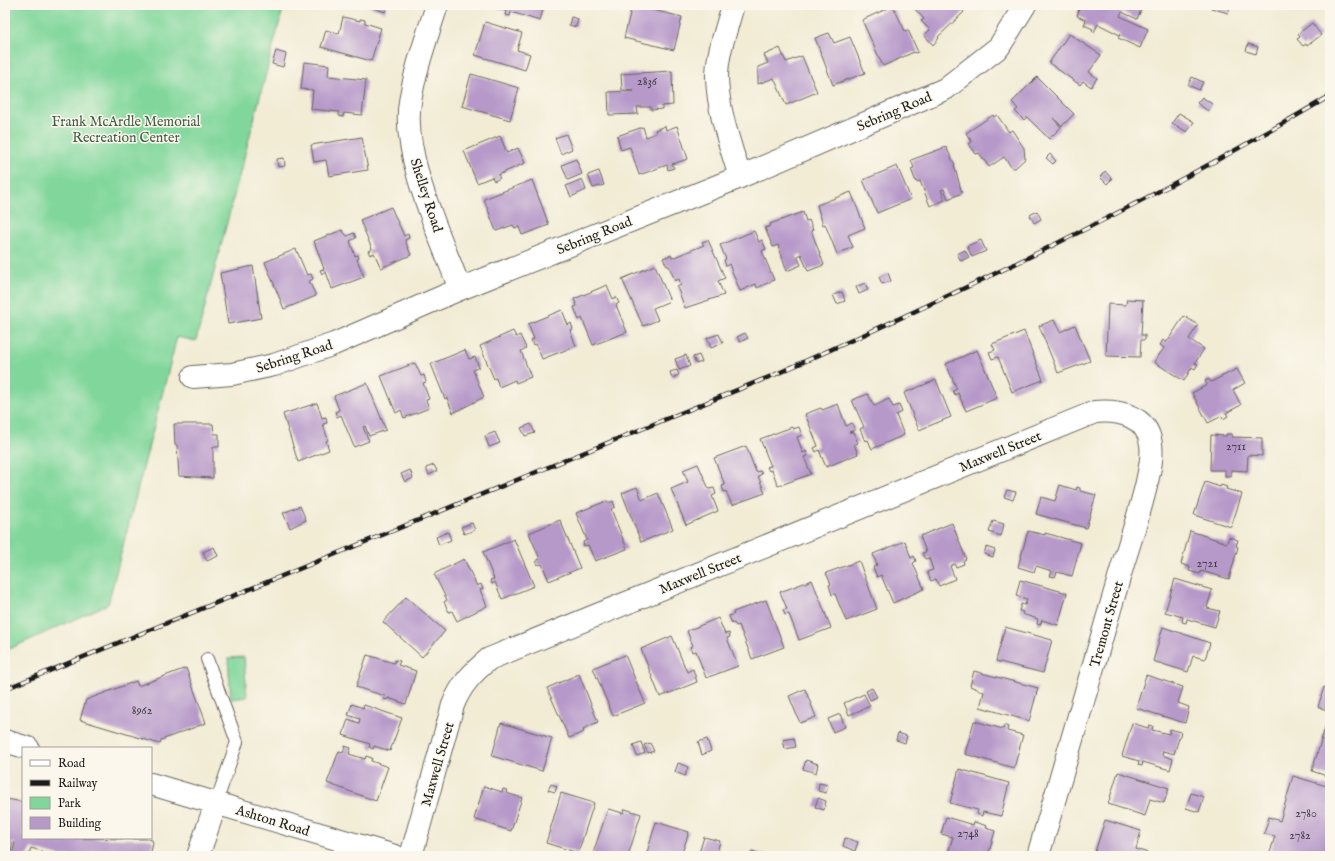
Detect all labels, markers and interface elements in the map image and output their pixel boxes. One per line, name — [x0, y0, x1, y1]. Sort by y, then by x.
house number: 2836 — [637, 74, 658, 89]
street label: Sebring Road — [854, 88, 935, 136]
park label: Frank McArdle Memorial Recreation Center — [52, 113, 201, 147]
street label: Shelley Road — [406, 156, 447, 235]
street label: Sebring Road — [554, 212, 635, 259]
street label: Sebring Road — [254, 336, 335, 378]
street label: Maxwell Street — [957, 427, 1044, 477]
house number: 2711 — [1226, 439, 1246, 454]
street label: Maxwell Street — [657, 549, 744, 599]
house number: 2721 — [1196, 556, 1218, 571]
street label: Tremont Street — [1086, 579, 1128, 670]
house number: 8962 — [132, 703, 153, 718]
street label: Maxwell Street — [417, 720, 459, 809]
legend — [22, 747, 152, 839]
text: Road — [58, 756, 86, 771]
text: Railway — [58, 776, 97, 791]
text: Park — [58, 796, 81, 811]
street label: Ashton Road — [233, 801, 312, 841]
house number: 2780 — [1295, 806, 1317, 821]
text: Building — [58, 816, 102, 831]
house number: 2748 — [957, 826, 979, 841]
house number: 2782 — [1289, 828, 1311, 843]

